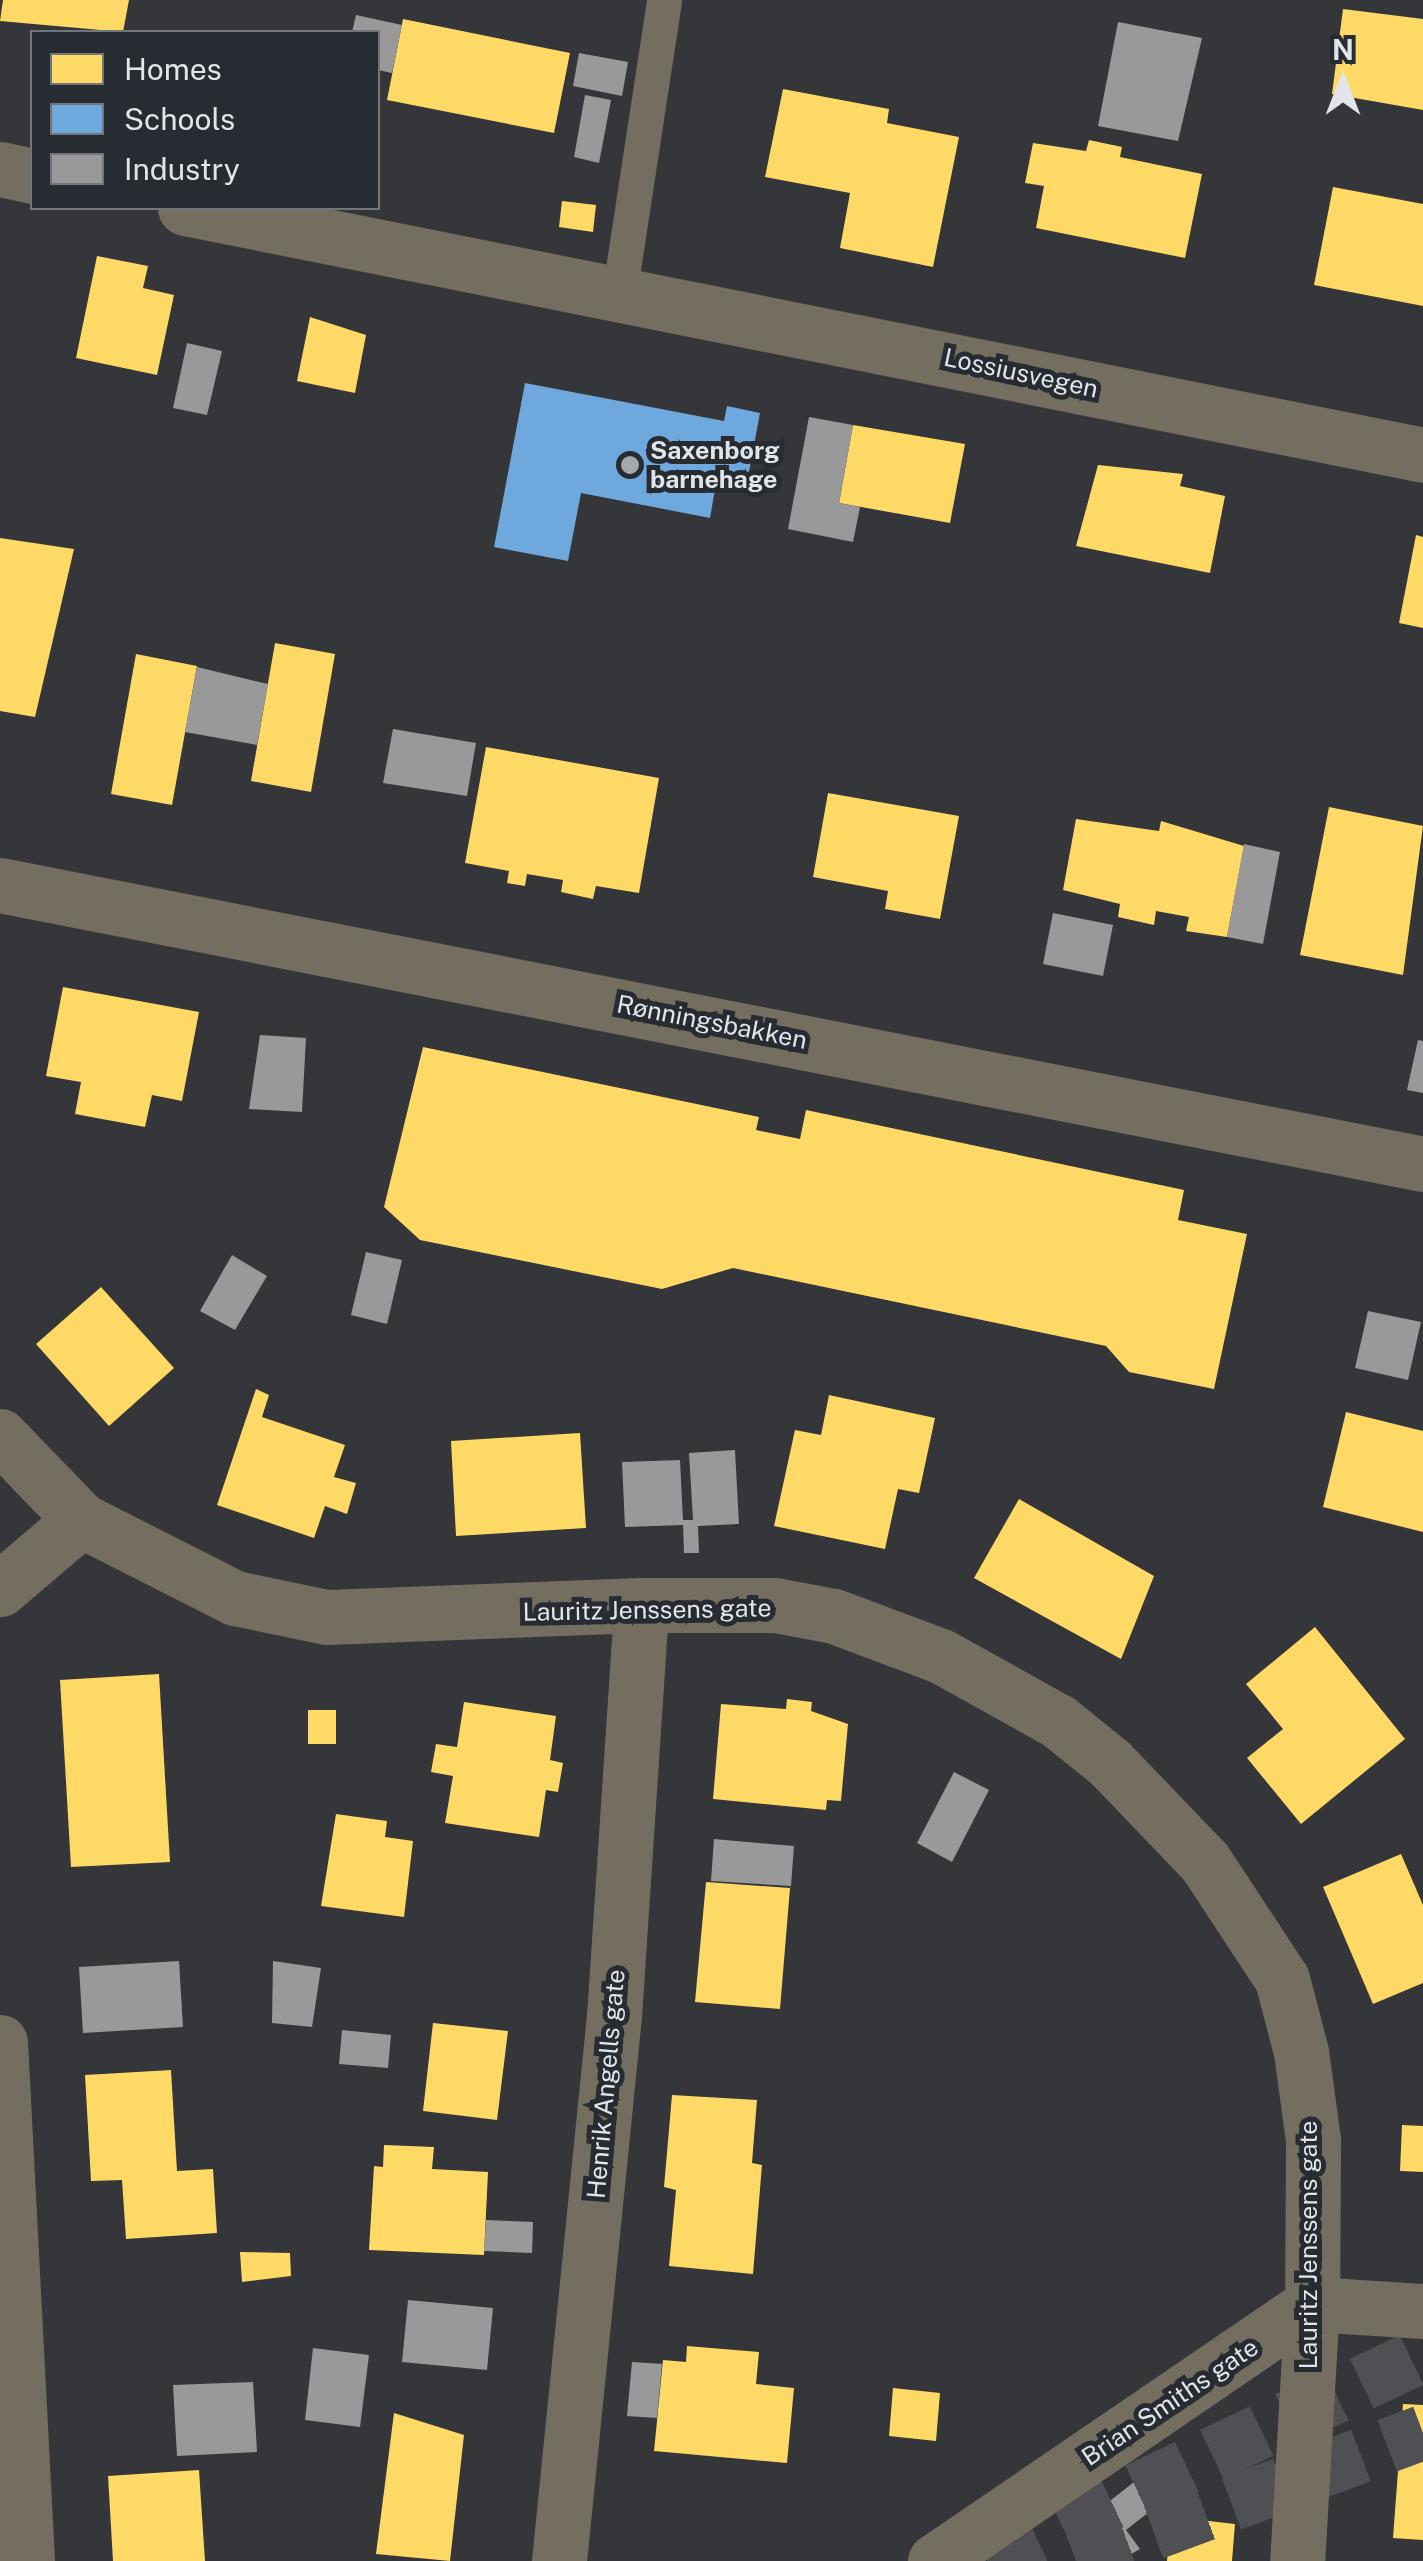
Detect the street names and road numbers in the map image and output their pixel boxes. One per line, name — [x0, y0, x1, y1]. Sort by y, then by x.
street label: Lossiusvegen — [941, 342, 1101, 404]
street label: Rønningsbakken — [614, 989, 810, 1055]
street label: Lauritz Jenssens gate — [522, 1593, 772, 1627]
street label: Henrik Angells gate — [581, 1968, 631, 2200]
street label: Lauritz Jenssens gate — [1293, 2121, 1323, 2369]
street label: Brian Smiths gate — [1076, 2332, 1264, 2472]

